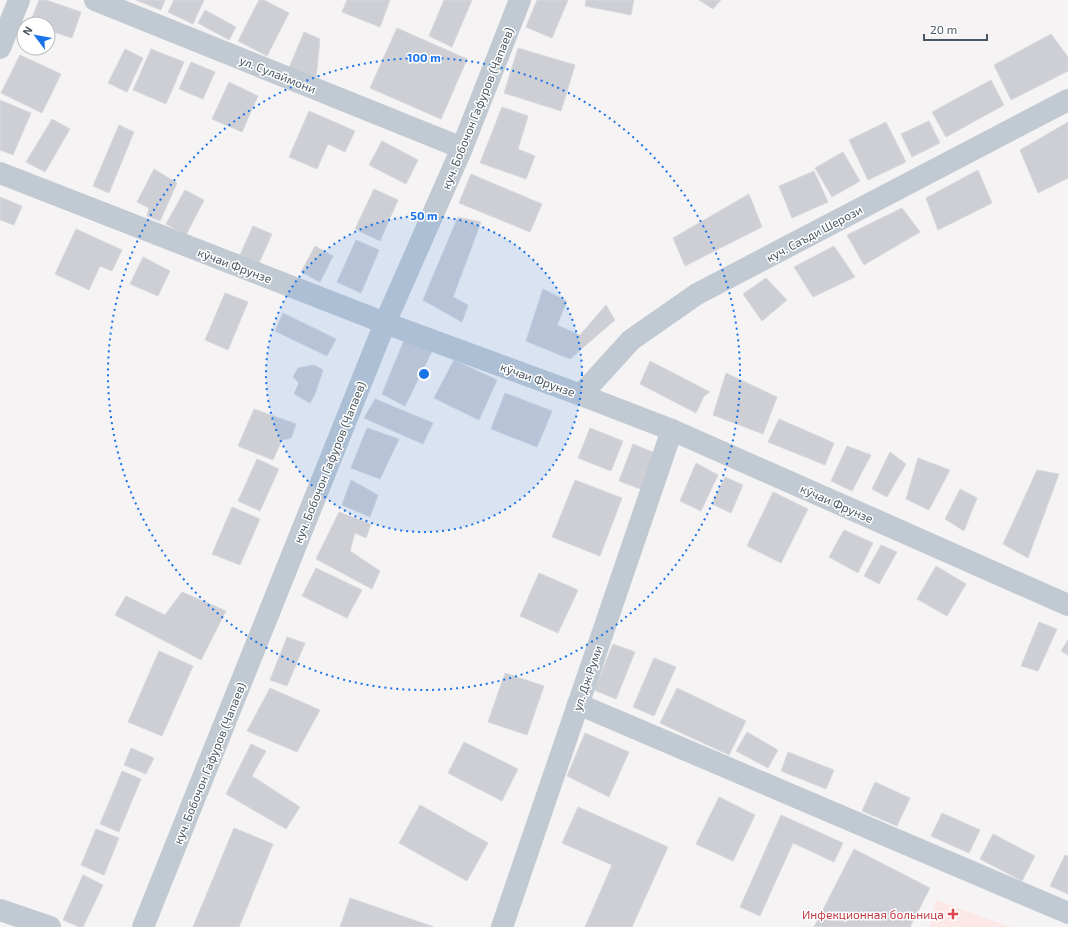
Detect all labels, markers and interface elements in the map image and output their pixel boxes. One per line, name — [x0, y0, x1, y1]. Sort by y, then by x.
north arrow — [16, 16, 56, 56]
scale bar — [924, 16, 987, 42]
text: 20 m — [930, 22, 957, 36]
text: N — [19, 24, 35, 37]
street label: куч. Бобочон Гафуров (Чапаев) — [438, 25, 517, 191]
text: 100 m — [407, 50, 441, 64]
street label: ул. Сулаймони — [237, 52, 318, 97]
street label: куч. Саъди Шерози — [764, 202, 865, 265]
text: 50 m — [410, 208, 438, 222]
street label: кӯчаи Фрунзе — [196, 244, 274, 286]
street label: кӯчаи Фрунзе — [499, 359, 577, 400]
centre of rings — [417, 367, 431, 381]
street label: куч. Бобочон Гафуров (Чапаев) — [290, 379, 369, 545]
street label: кӯчаи Фрунзе — [798, 481, 876, 526]
street label: ул. Дж Руми — [569, 644, 606, 713]
street label: куч. Бобочон Гафуров (Чапаев) — [170, 680, 249, 846]
place label: Инфекционная больница — [802, 907, 944, 921]
marker: Инфекционная больница — [947, 908, 959, 920]

